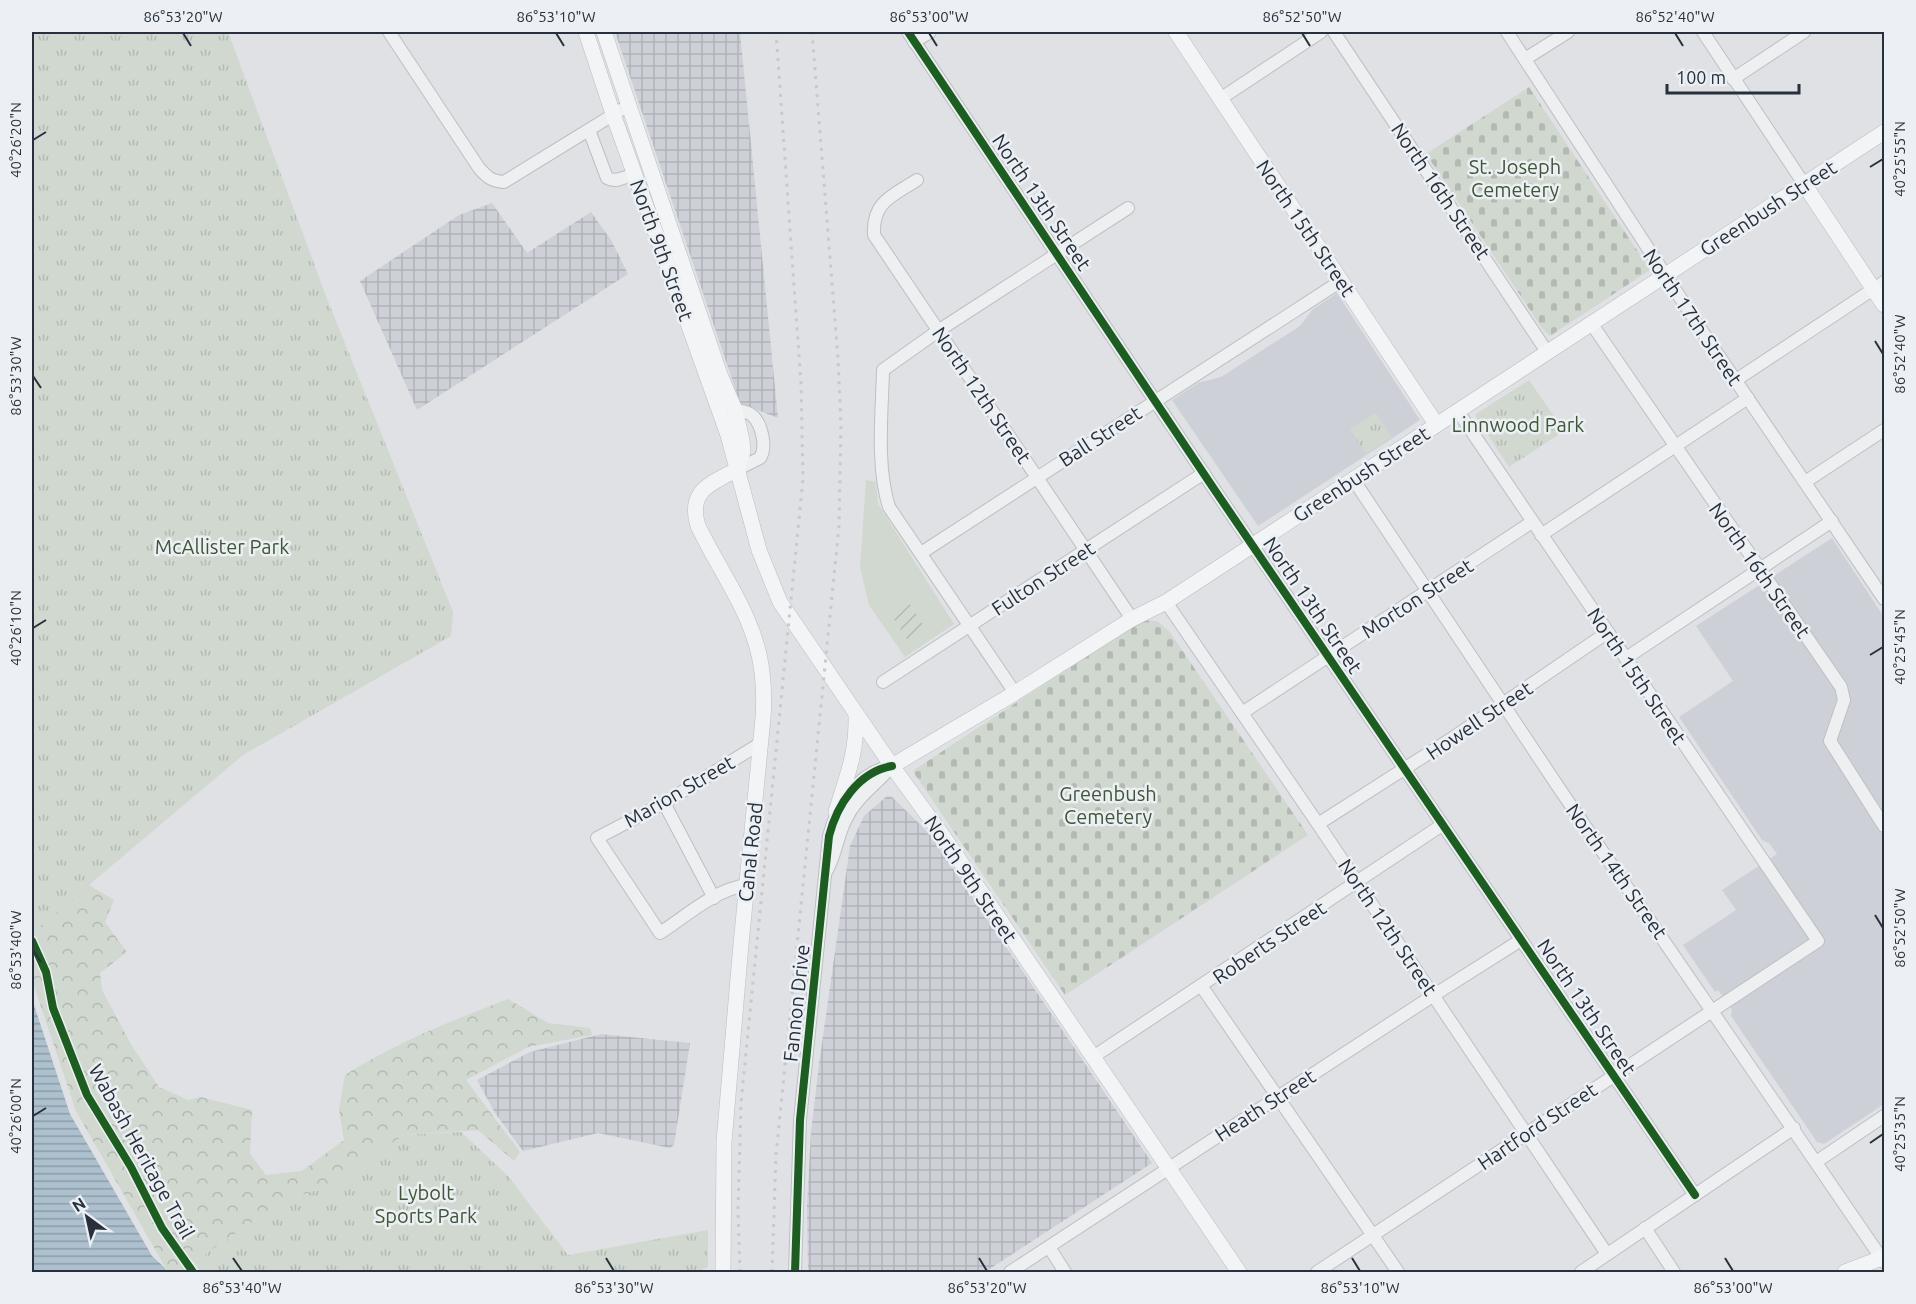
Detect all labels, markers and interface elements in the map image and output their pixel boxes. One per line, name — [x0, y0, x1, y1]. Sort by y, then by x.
text: 86°53'20"W — [143, 8, 223, 25]
text: 86°53'10"W — [516, 8, 596, 25]
text: 86°53'00"W — [889, 8, 969, 25]
text: 86°52'50"W — [1262, 8, 1342, 25]
text: 86°52'40"W — [1635, 8, 1715, 25]
scale bar — [1667, 57, 1799, 95]
text: 100 m — [1676, 67, 1726, 87]
text: 40°26'20"N — [7, 102, 24, 178]
street label: North 16th Street — [1387, 118, 1495, 264]
text: 40°25'55"N — [1891, 121, 1908, 197]
street label: North 13th Street — [988, 129, 1096, 275]
street label: North 15th Street — [1252, 155, 1360, 301]
park label: St. Joseph Cemetery — [1469, 155, 1561, 201]
street label: Greenbush Street — [1695, 155, 1841, 261]
street label: North 9th Street — [626, 176, 698, 324]
street label: North 17th Street — [1639, 244, 1747, 390]
text: 86°52'40"W — [1891, 314, 1908, 394]
street label: North 12th Street — [928, 322, 1036, 468]
text: 86°53'30"W — [7, 336, 24, 416]
street label: Ball Street — [1054, 401, 1146, 471]
park label: Linnwood Park — [1452, 413, 1584, 436]
street label: Greenbush Street — [1288, 421, 1434, 527]
street label: North 16th Street — [1705, 498, 1815, 642]
street label: North 13th Street — [1259, 532, 1367, 678]
park label: McAllister Park — [155, 535, 289, 558]
street label: Fulton Street — [987, 536, 1099, 620]
street label: Morton Street — [1357, 553, 1477, 643]
text: 40°26'10"N — [7, 590, 24, 666]
street label: North 15th Street — [1583, 603, 1691, 749]
text: 40°25'45"N — [1891, 609, 1908, 685]
street label: Howell Street — [1422, 676, 1537, 764]
street label: Marion Street — [620, 750, 738, 832]
park label: Greenbush Cemetery — [1059, 782, 1157, 828]
street label: North 14th Street — [1562, 799, 1672, 943]
street label: Canal Road — [733, 801, 767, 903]
street label: North 9th Street — [920, 811, 1022, 947]
street label: North 12th Street — [1334, 854, 1442, 1000]
text: 86°52'50"W — [1891, 888, 1908, 968]
street label: Roberts Street — [1208, 896, 1330, 988]
text: 86°53'40"W — [7, 910, 24, 990]
street label: North 13th Street — [1533, 934, 1641, 1080]
street label: Fannon Drive — [778, 943, 814, 1063]
street label: Wabash Heritage Trail — [84, 1060, 200, 1242]
street label: Heath Street — [1211, 1064, 1320, 1146]
text: 40°26'00"N — [7, 1078, 24, 1154]
street label: Hartford Street — [1473, 1078, 1601, 1174]
text: 40°25'35"N — [1891, 1096, 1908, 1172]
park label: Lybolt Sports Park — [375, 1181, 477, 1227]
north arrow — [57, 1187, 117, 1247]
text: N — [69, 1194, 89, 1215]
text: 86°53'40"W — [202, 1279, 282, 1296]
text: 86°53'30"W — [574, 1279, 654, 1296]
text: 86°53'20"W — [947, 1279, 1027, 1296]
text: 86°53'10"W — [1320, 1279, 1400, 1296]
text: 86°53'00"W — [1693, 1279, 1773, 1296]

